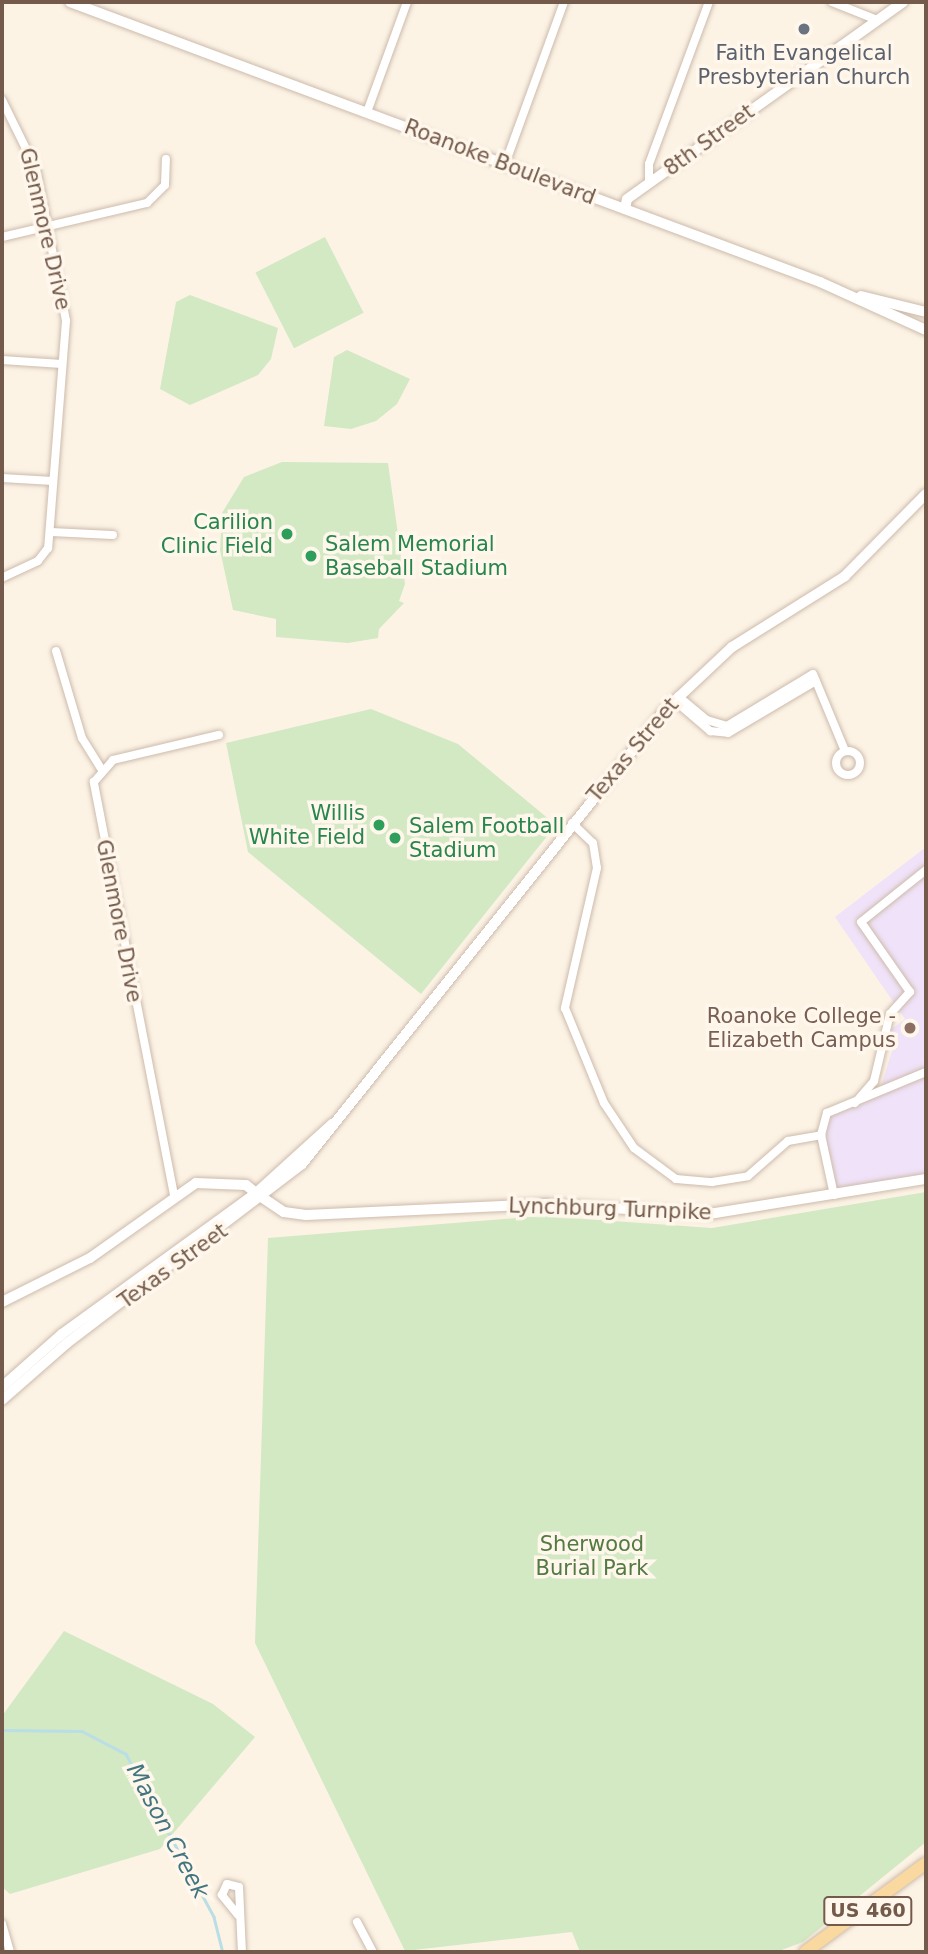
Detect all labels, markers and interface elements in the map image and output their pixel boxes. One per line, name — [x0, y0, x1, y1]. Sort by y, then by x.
marker: Faith Evangelical Presbyterian Church — [796, 21, 812, 37]
place label: Faith Evangelical Presbyterian Church — [698, 40, 910, 90]
street label: 8th Street — [659, 99, 759, 181]
street label: Roanoke Boulevard — [401, 114, 599, 210]
street label: Glenmore Drive — [14, 146, 76, 312]
place label: Carilion Clinic Field — [161, 509, 273, 559]
marker: Carilion Clinic Field — [279, 526, 295, 542]
place label: Salem Memorial Baseball Stadium — [325, 531, 508, 581]
marker: Salem Memorial Baseball Stadium — [303, 548, 319, 564]
street label: Texas Street — [582, 693, 684, 807]
place label: Willis White Field — [249, 800, 365, 850]
place label: Salem Football Stadium — [409, 813, 564, 863]
marker: Willis White Field — [371, 817, 387, 833]
marker: Salem Football Stadium — [387, 830, 403, 846]
street label: Glenmore Drive — [91, 837, 147, 1005]
place label: Roanoke College - Elizabeth Campus — [707, 1003, 896, 1053]
marker: Roanoke College - Elizabeth Campus — [902, 1020, 918, 1036]
street label: Lynchburg Turnpike — [508, 1193, 712, 1225]
street label: Texas Street — [114, 1218, 232, 1314]
park label: Sherwood Burial Park — [536, 1531, 648, 1581]
water label: Mason Creek — [121, 1759, 215, 1903]
road number: US 460 — [822, 1896, 914, 1926]

